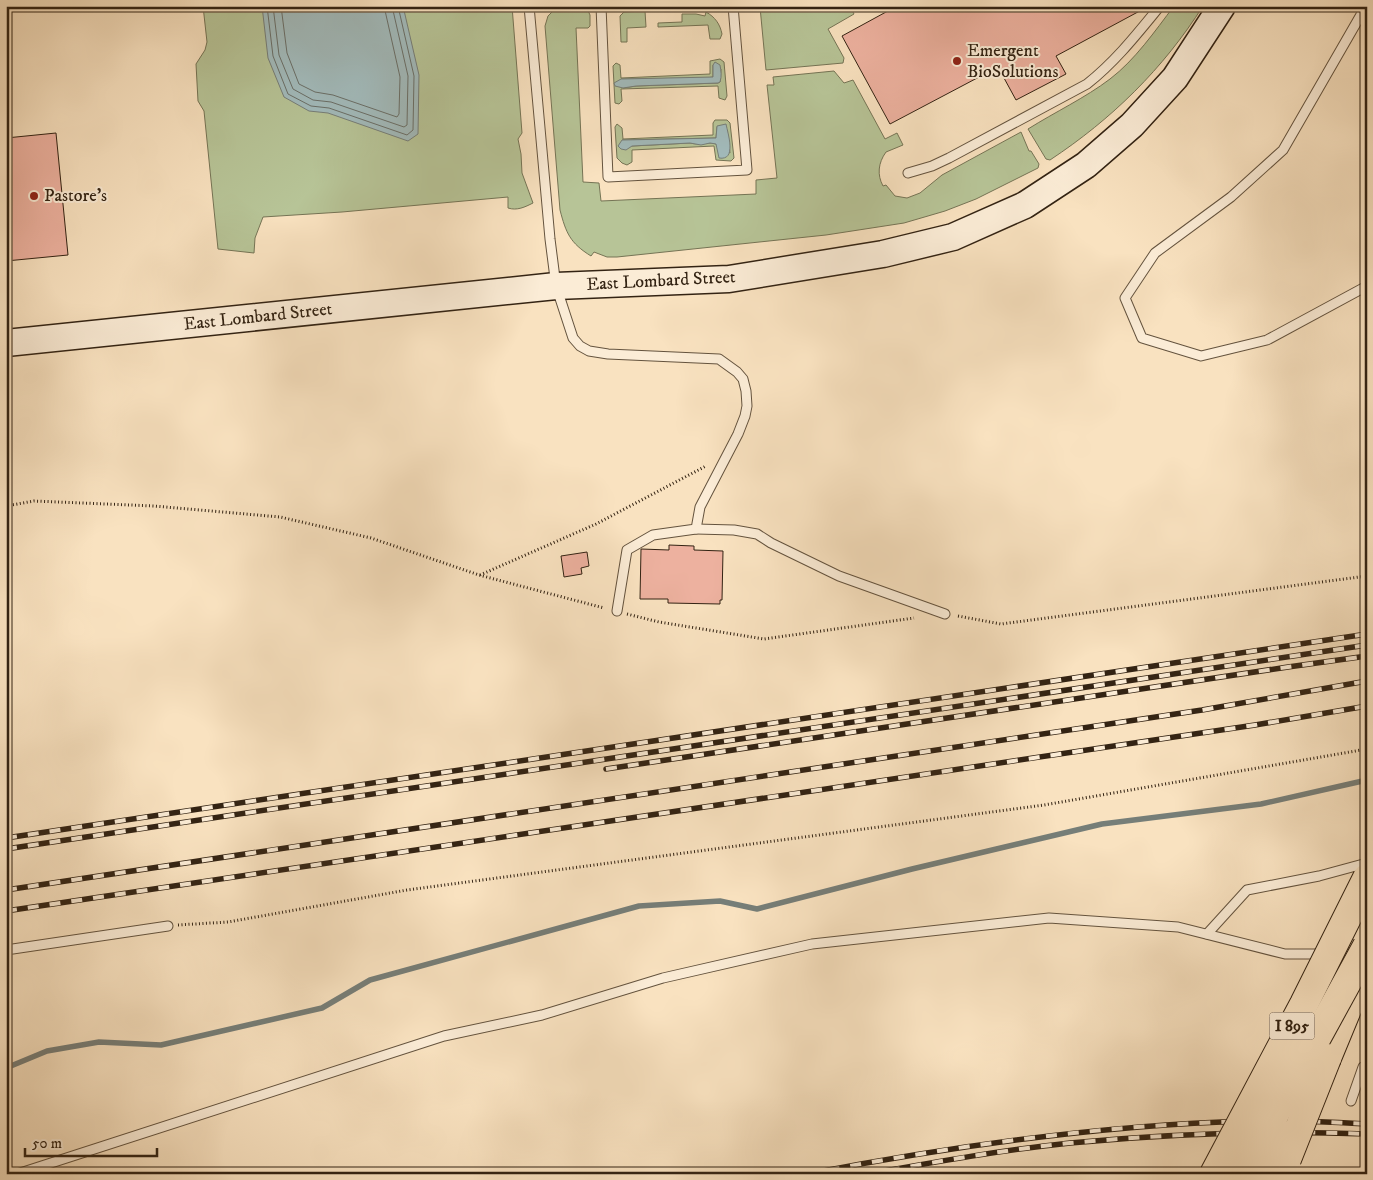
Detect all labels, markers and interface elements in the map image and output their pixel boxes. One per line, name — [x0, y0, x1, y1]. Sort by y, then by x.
place label: Emergent BioSolutions — [967, 40, 1058, 83]
marker: Emergent BioSolutions — [951, 55, 963, 67]
place label: Pastore's — [44, 185, 107, 207]
marker: Pastore's — [28, 190, 40, 202]
street label: East Lombard Street — [586, 266, 736, 296]
street label: East Lombard Street — [183, 298, 334, 336]
road number: I 895 — [1270, 1012, 1314, 1040]
scale bar — [25, 1125, 158, 1157]
text: 50 m — [32, 1134, 62, 1153]

